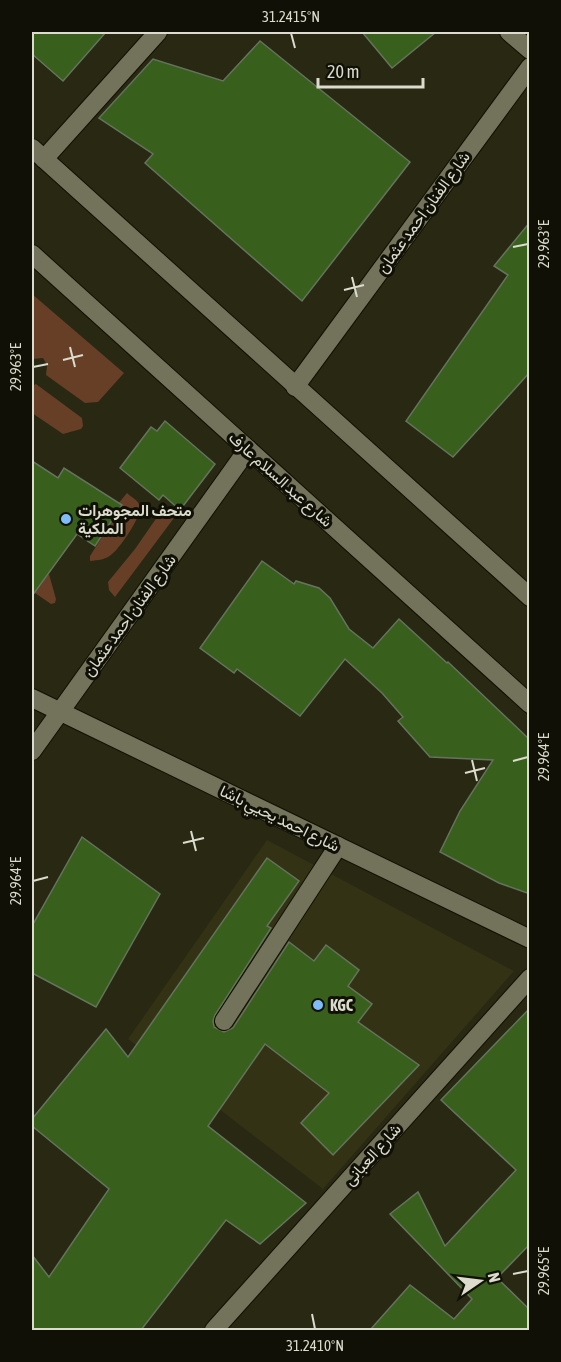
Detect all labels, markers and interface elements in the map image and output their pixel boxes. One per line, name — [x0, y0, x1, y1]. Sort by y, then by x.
text: 31.2415°N — [262, 8, 320, 25]
scale bar — [318, 51, 423, 89]
text: 20 m — [327, 61, 359, 82]
street label: شارع الفنان احمد عثمان — [373, 148, 476, 278]
text: 29.963°E — [535, 219, 552, 268]
text: 29.963°E — [7, 342, 24, 391]
street label: شارع عبد السلام عارف — [224, 428, 336, 532]
place label: متحف المجوهرات الملكية — [78, 501, 192, 538]
marker: متحف المجوهرات الملكية — [59, 512, 73, 526]
street label: شارع الفنان احمد عثمان — [79, 551, 182, 681]
text: 29.964°E — [535, 732, 552, 781]
street label: شارع احمد يحيي باشا — [215, 781, 343, 859]
text: 29.964°E — [7, 856, 24, 905]
place label: KGC — [330, 996, 354, 1014]
marker: KGC — [311, 998, 325, 1012]
street label: شارع العبانى — [340, 1120, 407, 1190]
text: 29.965°E — [535, 1246, 552, 1295]
north arrow — [450, 1251, 510, 1311]
text: N — [485, 1271, 504, 1284]
text: 31.2410°N — [286, 1337, 344, 1354]

